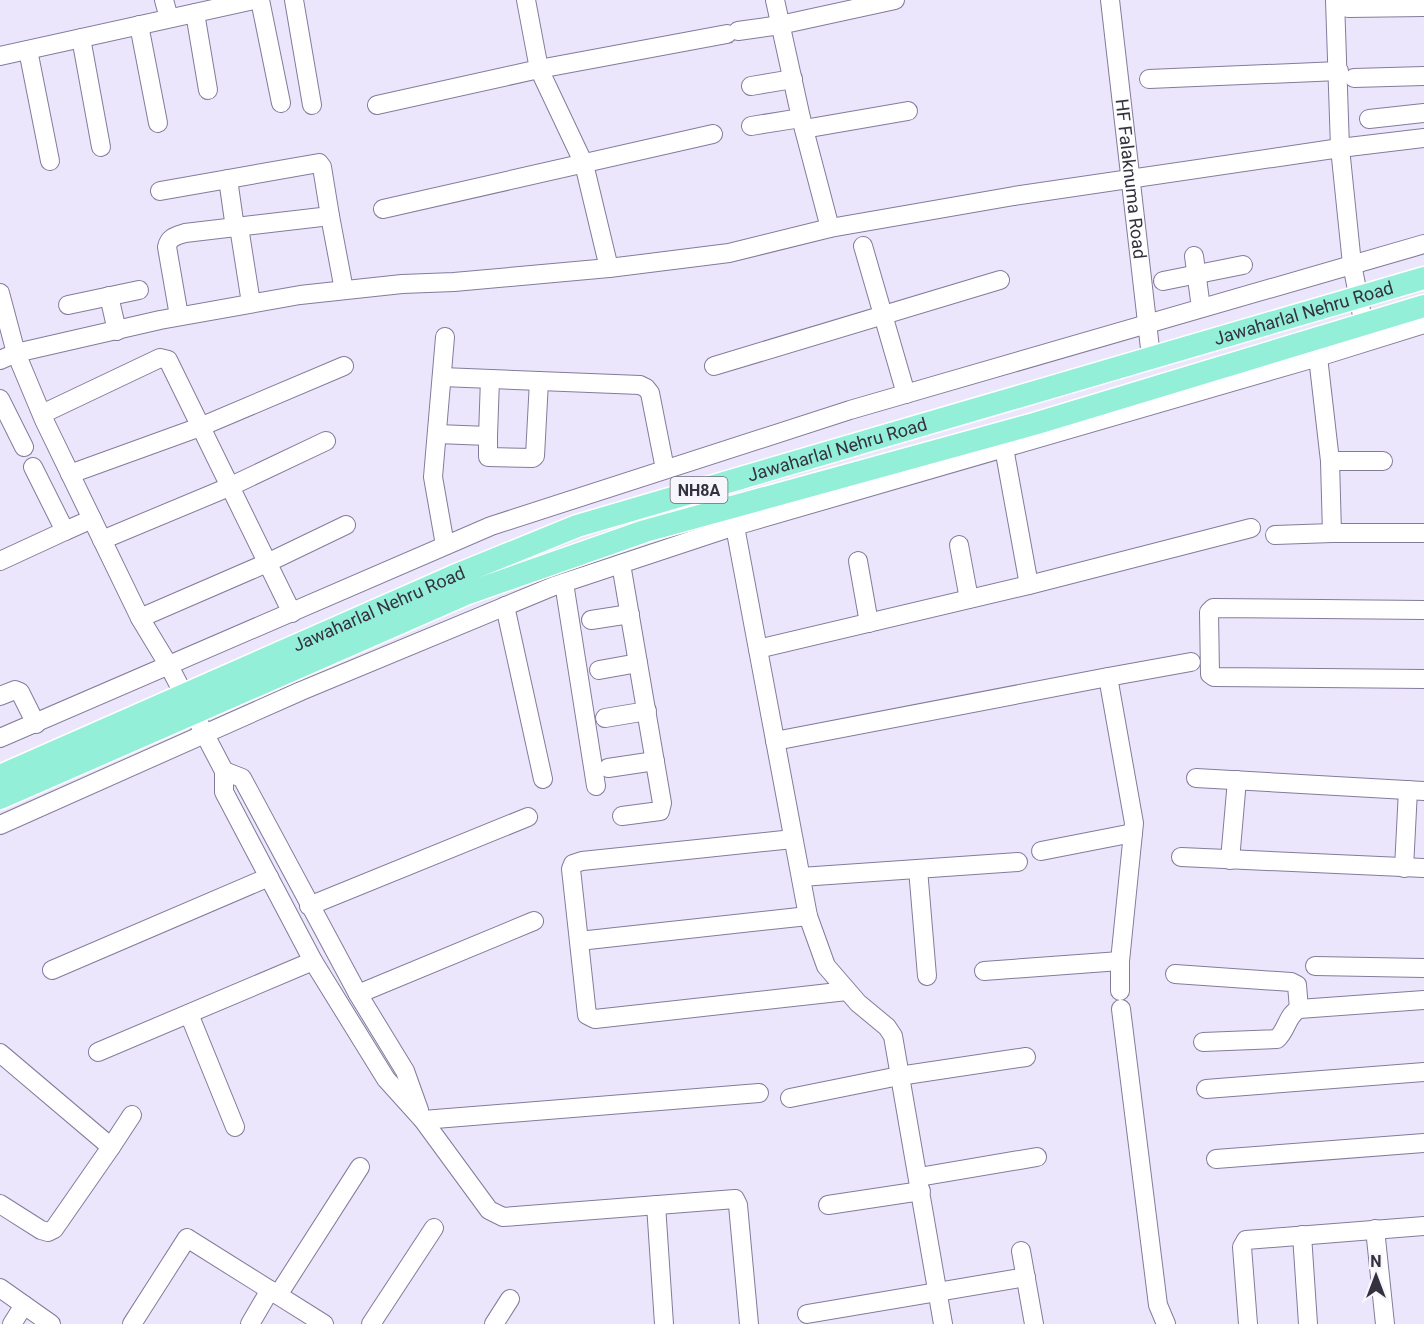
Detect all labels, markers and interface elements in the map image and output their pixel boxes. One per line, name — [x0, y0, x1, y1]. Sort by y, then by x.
street label: HF Falaknuma Road — [1111, 97, 1151, 260]
street label: Jawaharlal Nehru Road — [1211, 277, 1396, 349]
street label: Jawaharlal Nehru Road — [745, 413, 929, 486]
road number: NH8A — [670, 477, 728, 503]
street label: Jawaharlal Nehru Road — [289, 562, 468, 656]
north arrow — [1346, 1246, 1406, 1306]
text: N — [1370, 1252, 1382, 1271]

